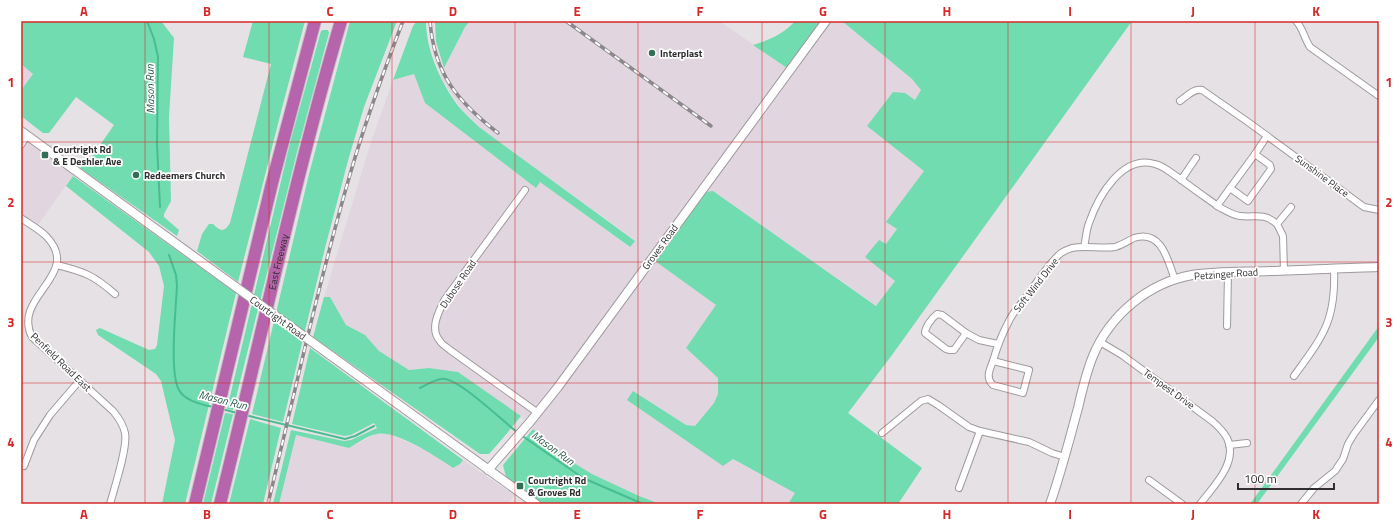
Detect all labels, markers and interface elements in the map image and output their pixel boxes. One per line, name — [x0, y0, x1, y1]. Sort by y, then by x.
text: A — [80, 1, 88, 21]
text: B — [203, 1, 211, 21]
text: C — [326, 1, 334, 21]
text: D — [449, 1, 457, 21]
text: E — [573, 1, 581, 21]
text: F — [697, 1, 704, 21]
text: G — [819, 1, 827, 21]
text: H — [943, 1, 951, 21]
text: I — [1068, 1, 1072, 21]
text: J — [1191, 1, 1195, 21]
text: K — [1312, 1, 1320, 21]
place label: Interplast — [660, 46, 703, 61]
marker: Interplast — [647, 48, 657, 58]
water label: Mason Run — [142, 64, 158, 114]
text: 1 — [7, 72, 15, 92]
text: 1 — [1385, 72, 1393, 92]
place label: Courtright Rd & E Deshler Ave — [53, 142, 121, 169]
marker: Courtright Rd & E Deshler Ave — [40, 150, 50, 160]
street label: Sunshine Place — [1292, 151, 1352, 201]
place label: Redeemers Church — [144, 168, 225, 183]
marker: Redeemers Church — [131, 170, 141, 180]
text: 2 — [7, 192, 15, 212]
text: 2 — [1385, 192, 1393, 212]
street label: Groves Road — [638, 221, 682, 273]
street label: East Freeway — [264, 232, 292, 291]
street label: Soft Wind Drive — [1010, 255, 1062, 315]
street label: Dubose Road — [436, 257, 480, 311]
street label: Petzinger Road — [1194, 264, 1258, 284]
street label: Courtright Road — [247, 292, 309, 344]
text: 3 — [7, 312, 15, 332]
text: 3 — [1385, 312, 1393, 332]
street label: Penfield Road East — [27, 329, 95, 395]
street label: Tempest Drive — [1140, 365, 1198, 413]
water label: Mason Run — [197, 386, 249, 414]
water label: Mason Run — [528, 427, 578, 469]
text: 4 — [7, 432, 15, 452]
text: 4 — [1385, 432, 1393, 452]
scale bar — [1238, 465, 1334, 491]
text: 100 m — [1244, 469, 1277, 488]
place label: Courtright Rd & Groves Rd — [528, 473, 586, 500]
marker: Courtright Rd & Groves Rd — [515, 481, 525, 491]
text: A — [80, 504, 88, 524]
text: B — [203, 504, 211, 524]
text: C — [326, 504, 334, 524]
text: D — [449, 504, 457, 524]
text: E — [573, 504, 581, 524]
text: F — [697, 504, 704, 524]
text: G — [819, 504, 827, 524]
text: H — [943, 504, 951, 524]
text: I — [1068, 504, 1072, 524]
text: J — [1191, 504, 1195, 524]
text: K — [1312, 504, 1320, 524]

